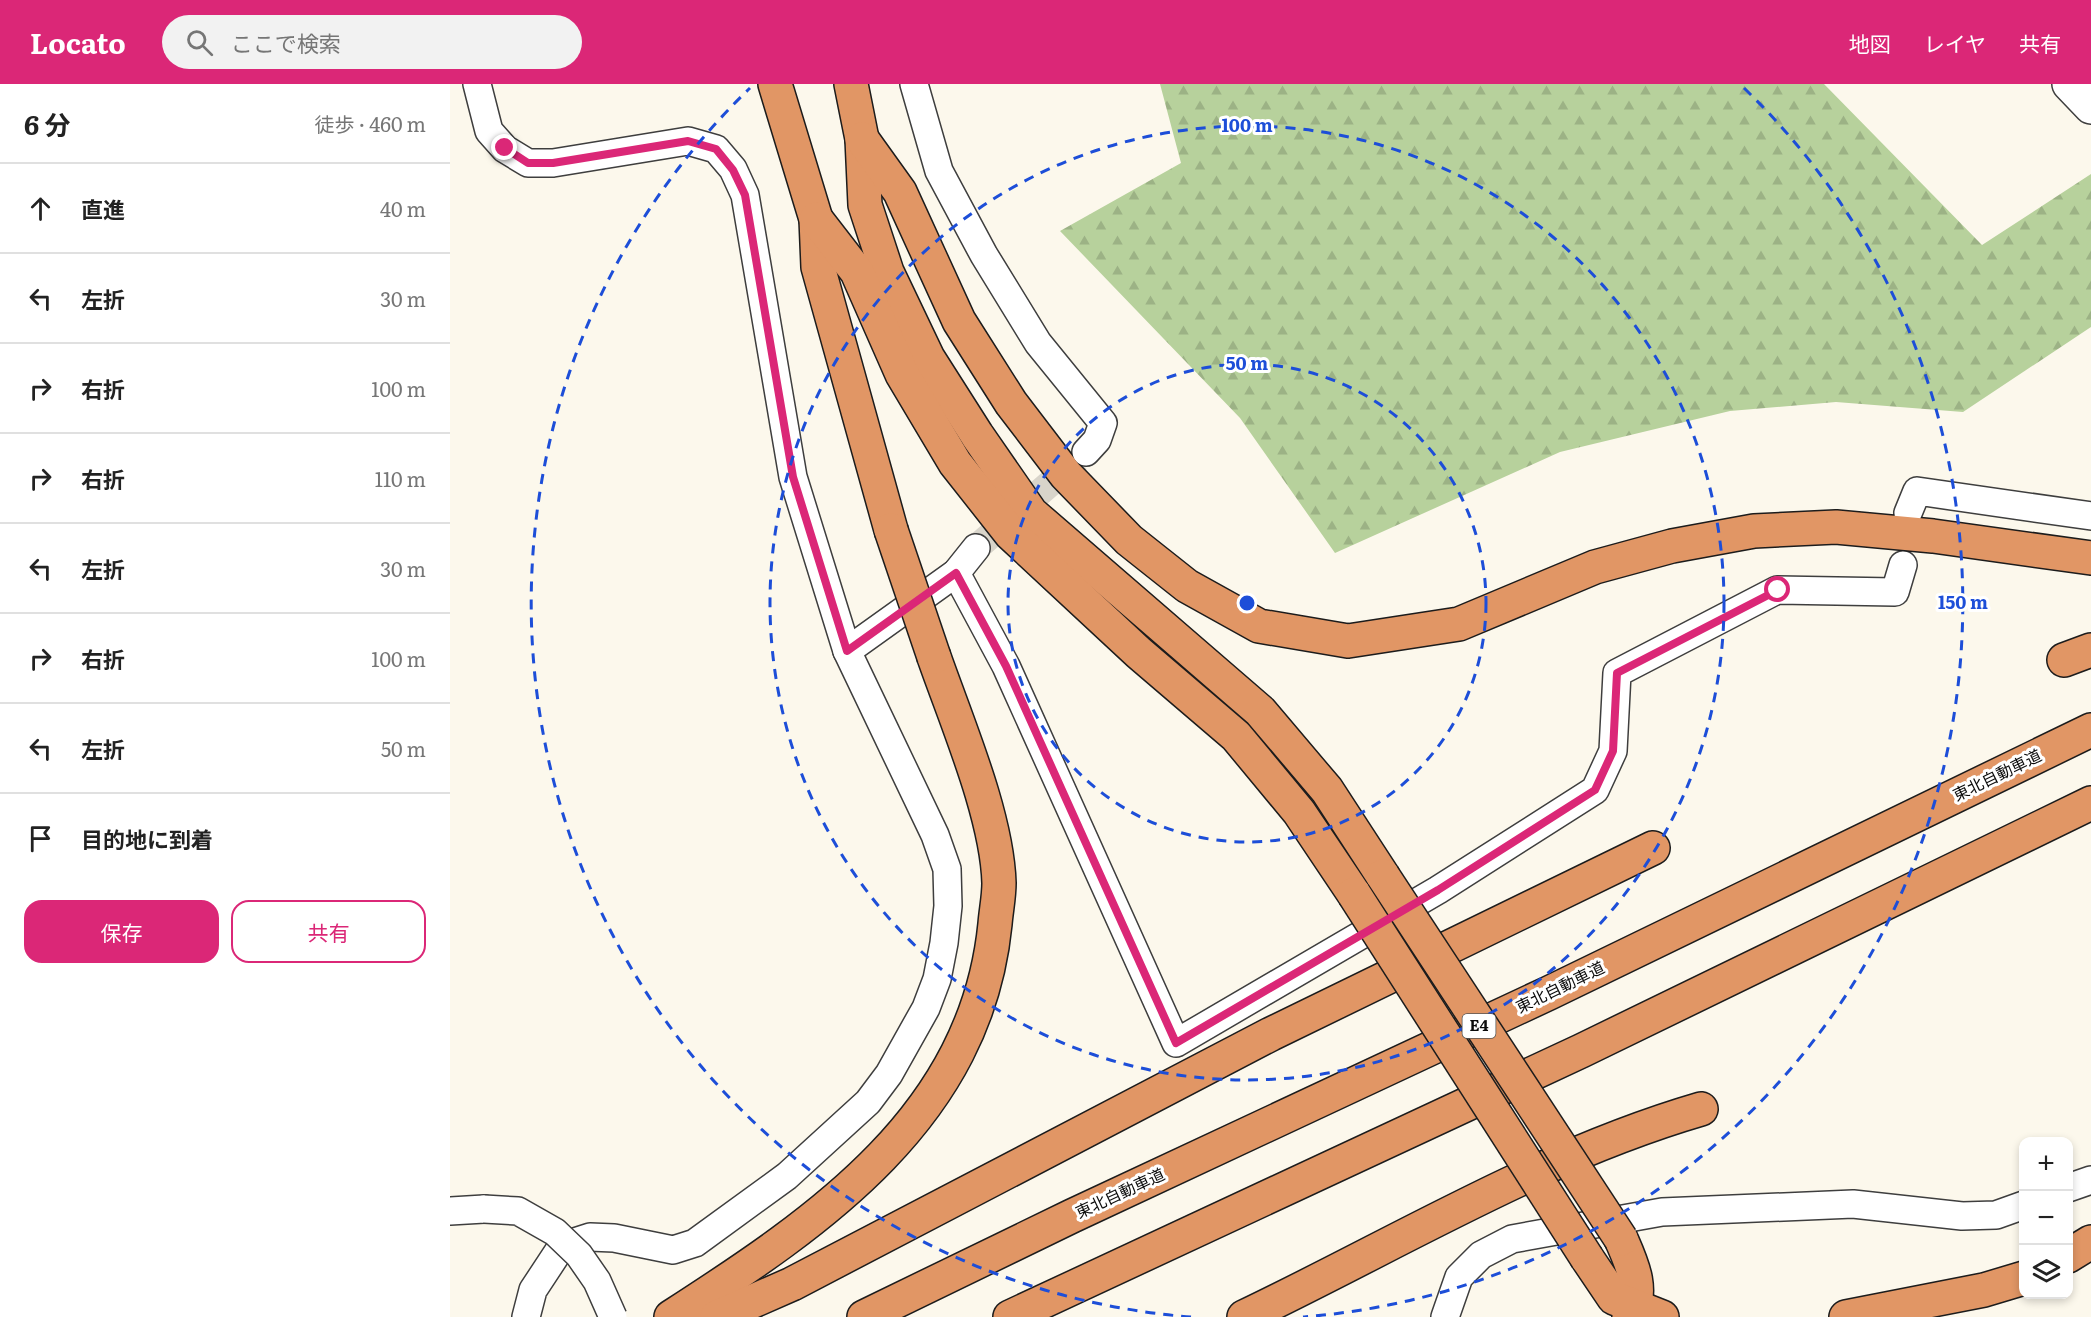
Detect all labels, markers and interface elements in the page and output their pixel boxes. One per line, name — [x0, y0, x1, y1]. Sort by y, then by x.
search box — [162, 15, 582, 69]
text: Locato — [30, 21, 126, 63]
icon: search — [183, 26, 216, 59]
text: ここで検索 — [231, 26, 341, 59]
text: 地図 — [1849, 27, 1891, 58]
text: レイヤ — [1924, 27, 1986, 58]
text: 共有 — [2019, 27, 2061, 58]
text: 6 分 — [24, 104, 70, 143]
text: 徒歩 · 460 m — [315, 108, 426, 138]
text: 100 m — [1221, 111, 1273, 138]
route end — [491, 134, 517, 160]
icon: ahead — [24, 192, 57, 225]
text: 直進 — [81, 192, 125, 225]
text: 40 m — [380, 193, 426, 223]
icon: left — [24, 282, 57, 315]
text: 左折 — [81, 282, 125, 315]
text: 30 m — [380, 283, 426, 313]
text: 50 m — [1226, 349, 1268, 376]
icon: right — [24, 372, 57, 405]
text: 右折 — [81, 372, 125, 405]
text: 100 m — [371, 373, 426, 403]
icon: right — [24, 462, 57, 495]
text: 右折 — [81, 462, 125, 495]
text: 110 m — [375, 463, 426, 493]
icon: left — [24, 552, 57, 585]
text: 左折 — [81, 552, 125, 585]
text: 30 m — [380, 553, 426, 583]
route start — [1764, 576, 1790, 602]
text: 150 m — [1938, 588, 1988, 615]
centre of rings — [1237, 593, 1257, 613]
icon: right — [24, 642, 57, 675]
text: 右折 — [81, 642, 125, 675]
text: 100 m — [371, 643, 426, 673]
icon: left — [24, 732, 57, 765]
text: 左折 — [81, 732, 125, 765]
text: 50 m — [381, 733, 426, 763]
street label: 東北自動車道 — [1948, 742, 2045, 806]
icon: arrive — [24, 822, 57, 855]
text: 目的地に到着 — [81, 822, 213, 855]
button: 保存 — [24, 900, 219, 963]
button: 共有 — [231, 900, 426, 963]
street label: 東北自動車道 — [1511, 954, 1608, 1018]
road number: E4 — [1462, 1014, 1496, 1038]
map controls — [2019, 1137, 2073, 1299]
button: + — [2019, 1137, 2073, 1191]
street label: 東北自動車道 — [1071, 1161, 1168, 1223]
button: − — [2019, 1191, 2073, 1245]
button: layers — [2019, 1245, 2073, 1299]

